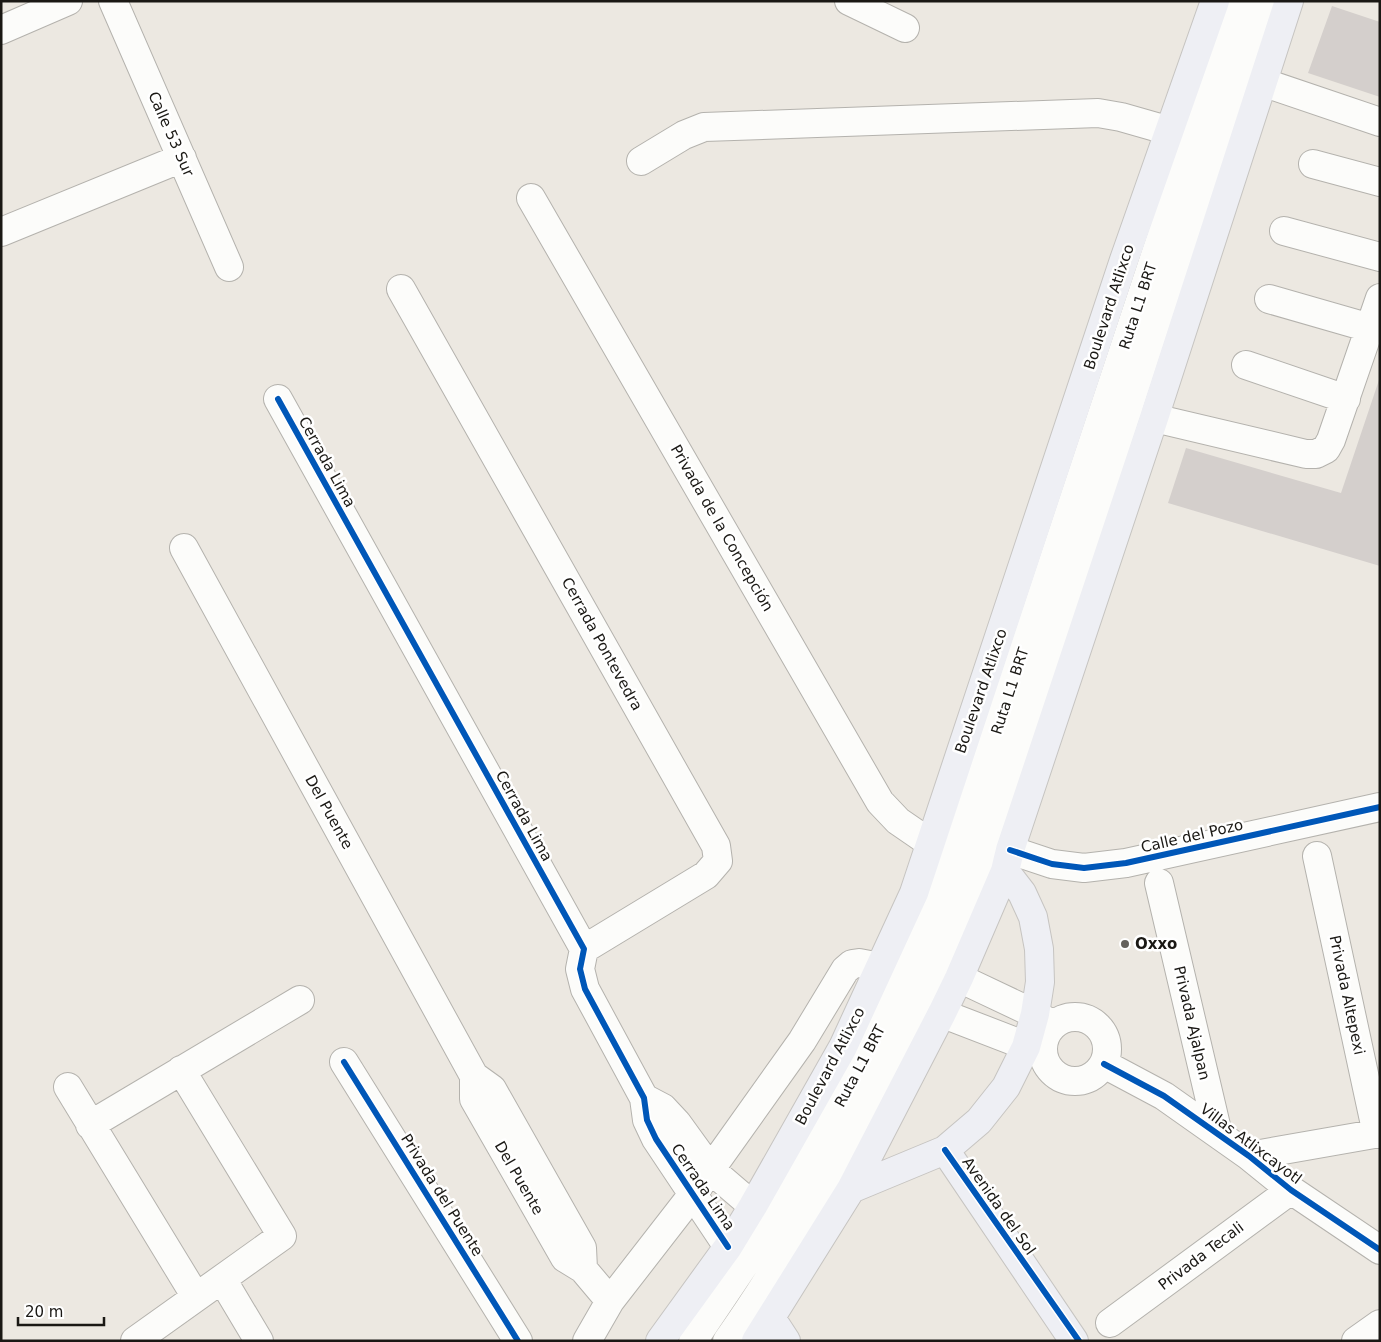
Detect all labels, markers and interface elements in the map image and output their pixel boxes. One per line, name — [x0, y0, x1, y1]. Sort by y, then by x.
street label: Calle 53 Sur — [144, 89, 198, 180]
street label: Boulevard Atlixco — [1080, 242, 1138, 372]
street label: Ruta L1 BRT — [1115, 259, 1161, 352]
street label: Cerrada Lima — [295, 414, 359, 510]
street label: Privada de la Concepción — [667, 441, 777, 615]
street label: Cerrada Pontevedra — [558, 574, 646, 714]
street label: Boulevard Atlixco — [951, 626, 1011, 756]
street label: Ruta L1 BRT — [987, 644, 1033, 737]
street label: Cerrada Lima — [492, 768, 556, 864]
street label: Del Puente — [301, 772, 357, 852]
street label: Calle del Pozo — [1139, 815, 1245, 857]
street label: Privada Altepexi — [1326, 934, 1368, 1056]
place label: Oxxo — [1135, 935, 1177, 953]
marker: Oxxo — [1119, 938, 1131, 950]
street label: Privada Ajalpan — [1170, 964, 1214, 1082]
street label: Boulevard Atlixco — [791, 1004, 869, 1128]
street label: Ruta L1 BRT — [831, 1021, 890, 1110]
street label: Villas Atlixcayotl — [1197, 1100, 1305, 1188]
street label: Privada del Puente — [397, 1131, 487, 1259]
street label: Del Puente — [491, 1138, 547, 1218]
street label: Cerrada Lima — [667, 1140, 739, 1234]
street label: Avenida del Sol — [959, 1154, 1039, 1258]
street label: Privada Tecali — [1155, 1218, 1247, 1294]
scale bar — [18, 1294, 104, 1326]
text: 20 m — [25, 1303, 63, 1321]

